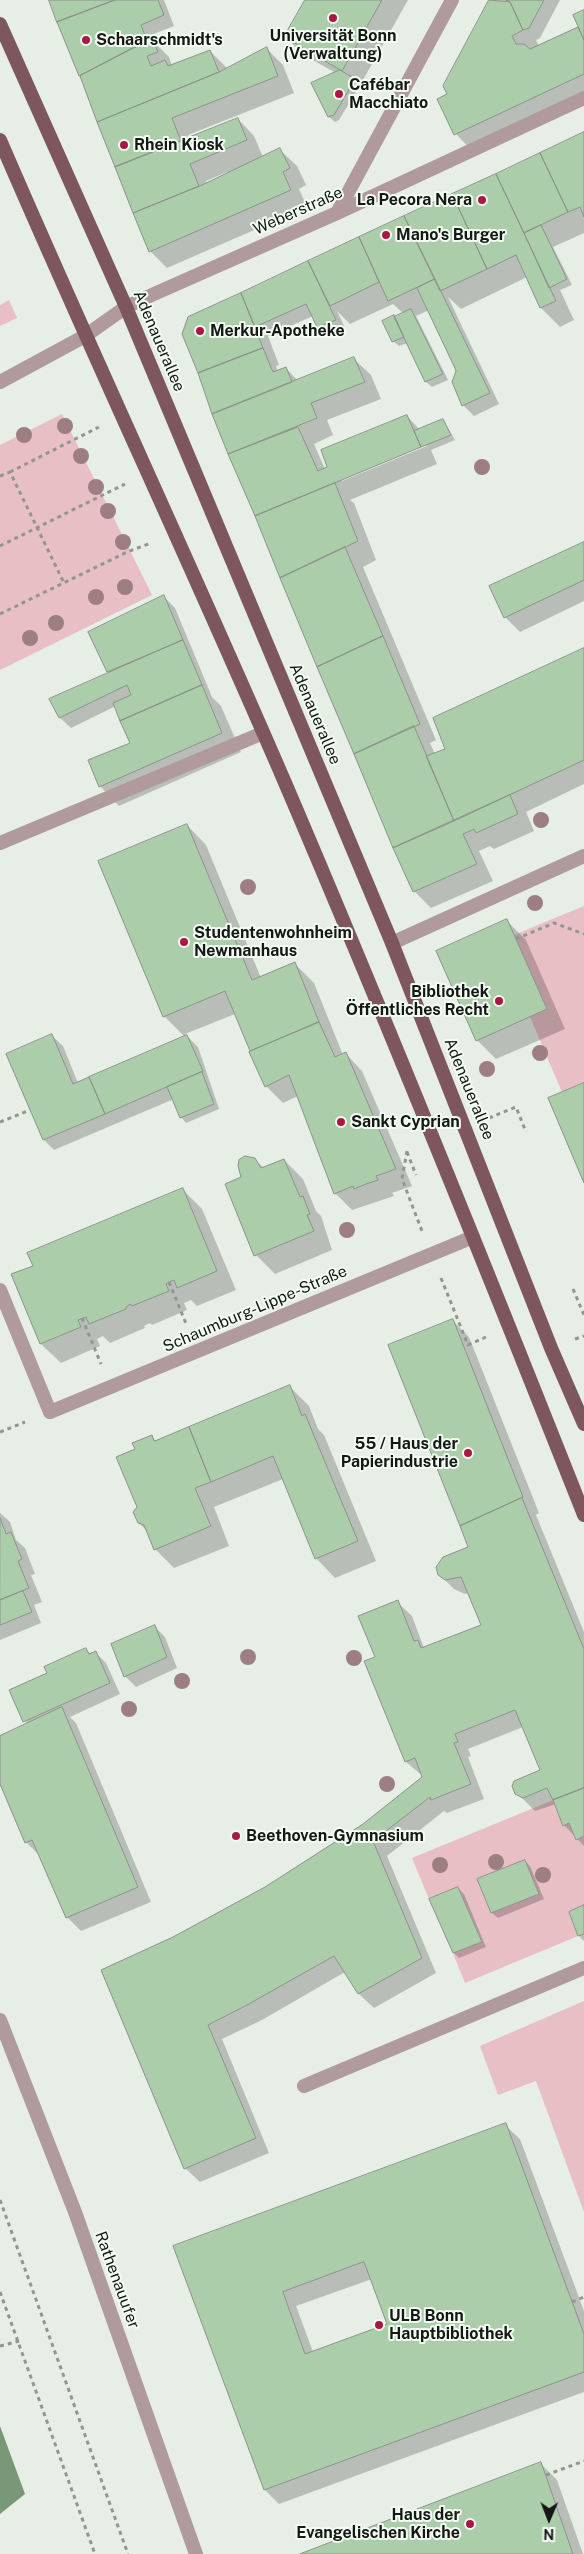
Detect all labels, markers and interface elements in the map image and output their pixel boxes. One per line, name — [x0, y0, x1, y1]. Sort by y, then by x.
marker: Universität Bonn (Verwaltung) — [327, 12, 339, 24]
place label: Universität Bonn (Verwaltung) — [270, 26, 396, 64]
place label: Schaarschmidt's — [96, 30, 223, 50]
marker: Schaarschmidt's — [80, 34, 92, 46]
place label: Cafébar Macchiato — [349, 75, 428, 113]
marker: Cafébar Macchiato — [333, 88, 345, 100]
place label: Rhein Kiosk — [134, 135, 224, 155]
marker: Rhein Kiosk — [118, 139, 130, 151]
street label: Weberstraße — [250, 183, 346, 239]
place label: La Pecora Nera — [357, 190, 472, 210]
marker: La Pecora Nera — [476, 194, 488, 206]
place label: Mano's Burger — [396, 225, 505, 245]
marker: Mano's Burger — [380, 229, 392, 241]
street label: Adenauerallee — [129, 287, 189, 395]
place label: Merkur-Apotheke — [210, 321, 345, 341]
marker: Merkur-Apotheke — [194, 325, 206, 337]
street label: Adenauerallee — [285, 660, 345, 768]
place label: Studentenwohnheim Newmanhaus — [194, 923, 352, 961]
marker: Studentenwohnheim Newmanhaus — [178, 936, 190, 948]
place label: Bibliothek Öffentliches Recht — [346, 982, 489, 1020]
marker: Bibliothek Öffentliches Recht — [493, 995, 505, 1007]
street label: Adenauerallee — [440, 1035, 498, 1143]
place label: Sankt Cyprian — [351, 1112, 460, 1132]
marker: Sankt Cyprian — [335, 1116, 347, 1128]
street label: Schaumburg-Lippe-Straße — [160, 1261, 350, 1357]
place label: 55 / Haus der Papierindustrie — [341, 1434, 458, 1472]
marker: 55 / Haus der Papierindustrie — [462, 1447, 474, 1459]
place label: Beethoven-Gymnasium — [246, 1826, 424, 1846]
marker: Beethoven-Gymnasium — [230, 1830, 242, 1842]
street label: Rathenauufer — [91, 2229, 143, 2331]
place label: ULB Bonn Hauptbibliothek — [389, 2306, 513, 2344]
marker: ULB Bonn Hauptbibliothek — [373, 2319, 385, 2331]
north arrow — [524, 2494, 574, 2544]
place label: Haus der Evangelischen Kirche — [296, 2505, 460, 2543]
marker: Haus der Evangelischen Kirche — [464, 2518, 476, 2530]
text: N — [543, 2526, 554, 2542]

